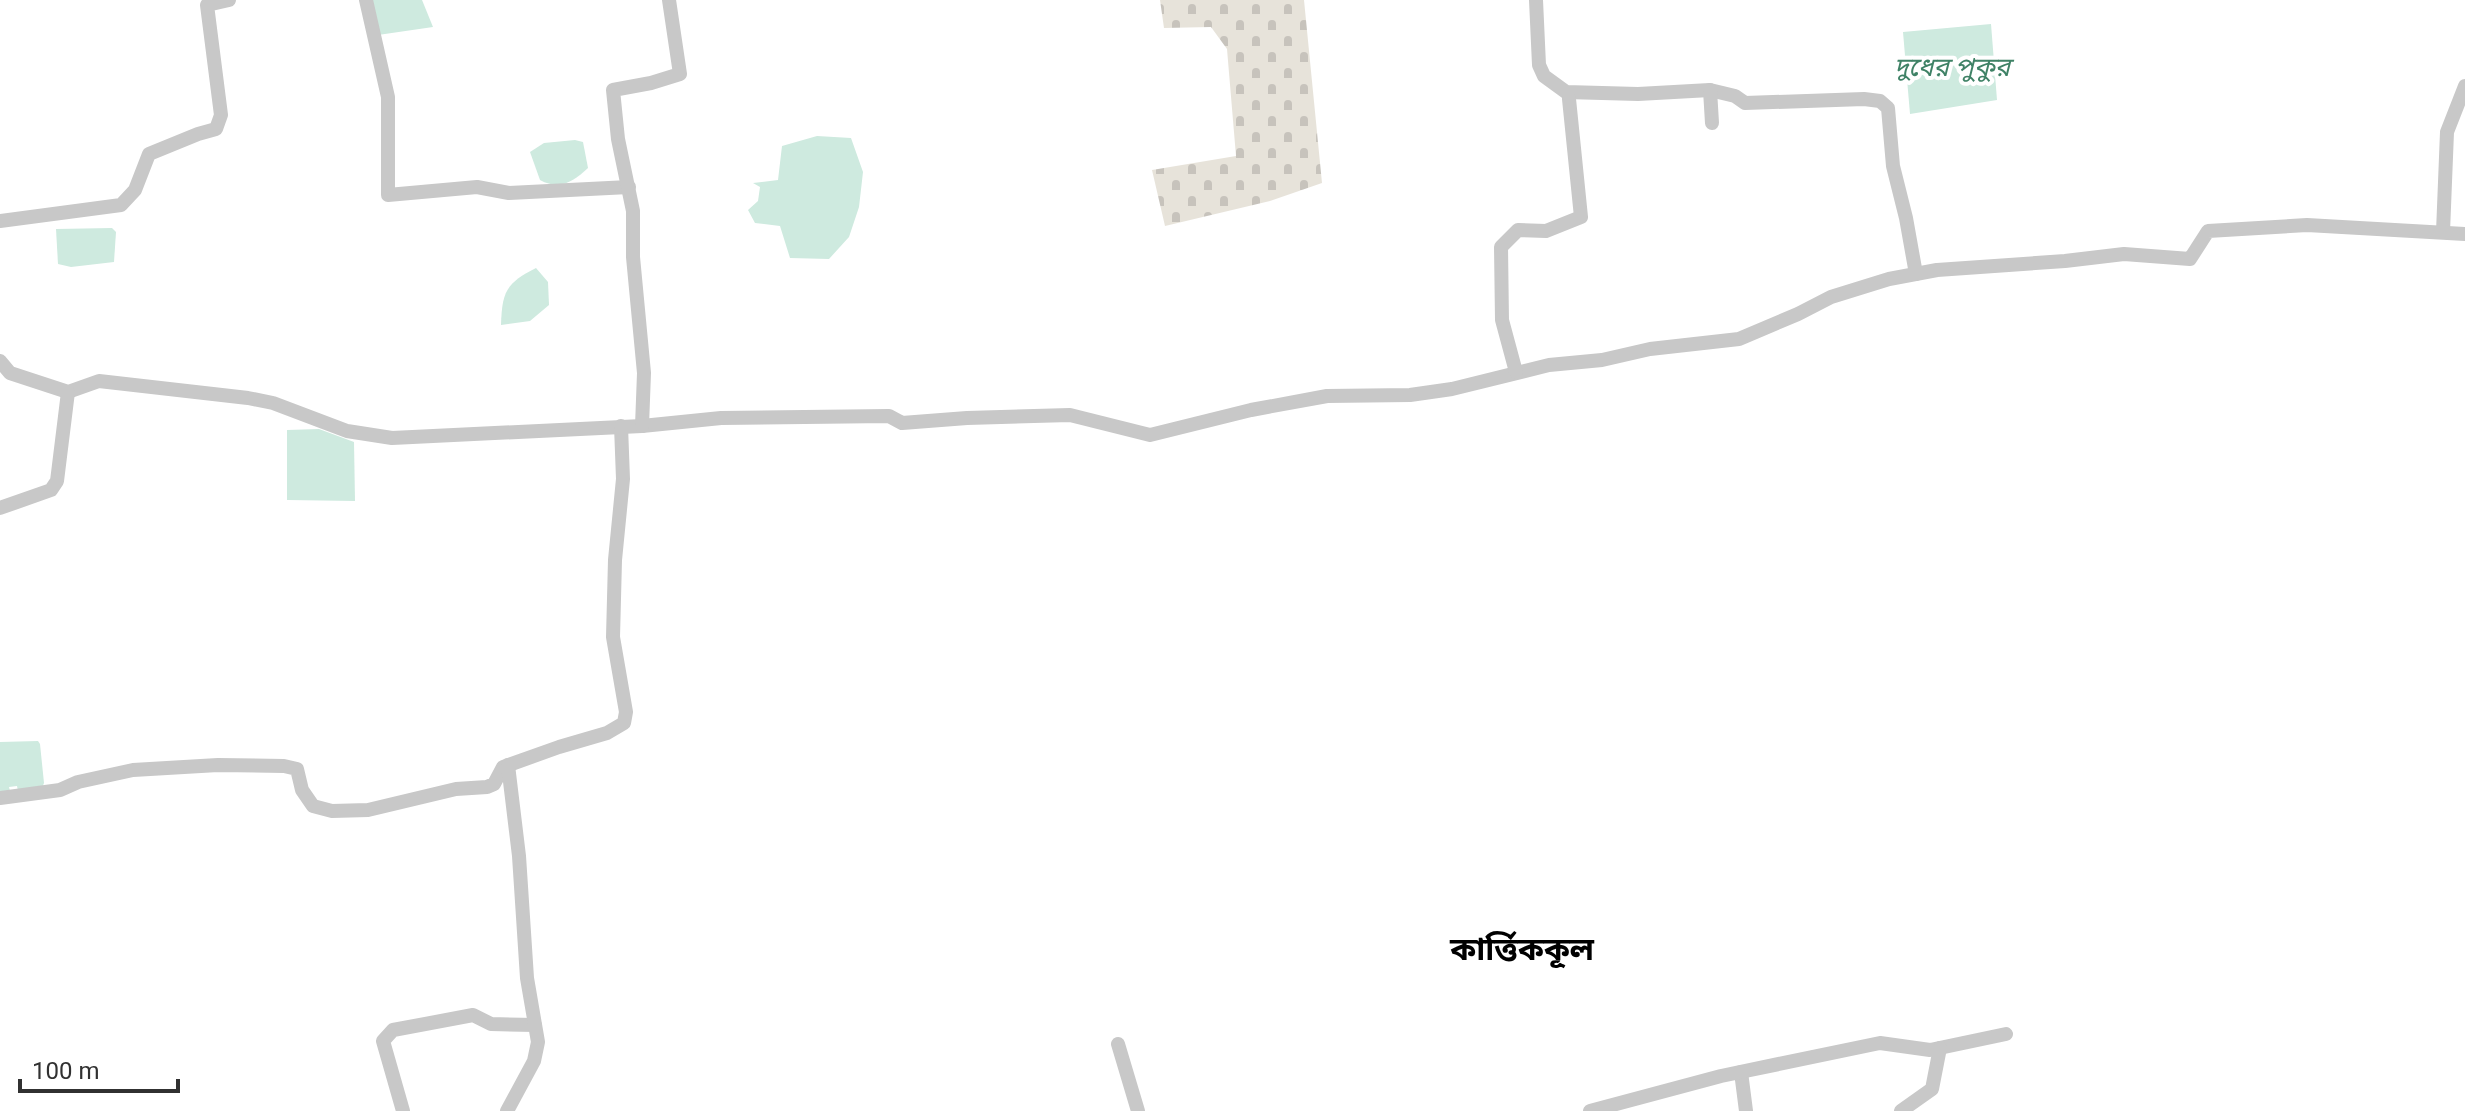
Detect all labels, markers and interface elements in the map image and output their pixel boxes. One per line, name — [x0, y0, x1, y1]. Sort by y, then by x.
water label: দুধের পুকুর — [1894, 52, 2015, 82]
district label: কার্ত্তিককূল — [1449, 930, 1595, 969]
scale bar — [20, 1043, 178, 1093]
text: 100 m — [32, 1057, 99, 1085]

